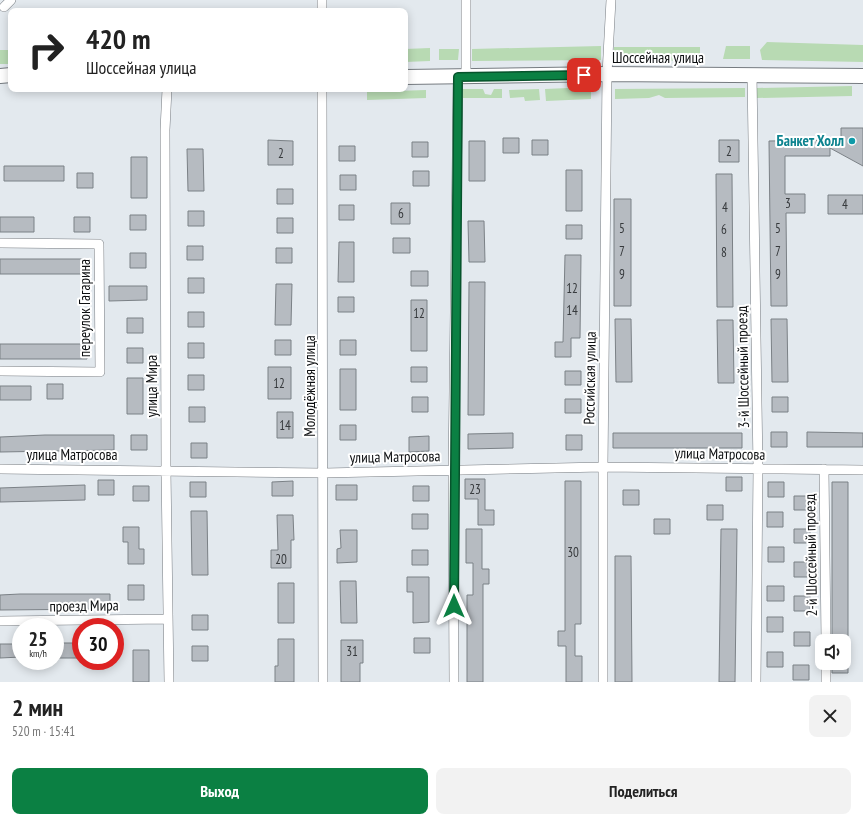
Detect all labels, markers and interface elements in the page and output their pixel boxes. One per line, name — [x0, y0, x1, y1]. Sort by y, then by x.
text: 420 m — [86, 20, 150, 57]
icon: right — [20, 24, 72, 76]
street label: Шоссейная улица — [612, 48, 704, 67]
text: Шоссейная улица — [86, 56, 197, 79]
pin — [567, 58, 601, 92]
icon: arrive — [573, 64, 595, 86]
place label: Банкет Холл — [777, 131, 844, 150]
marker: Банкет Холл — [847, 136, 857, 146]
house number: 2 — [726, 143, 732, 160]
house number: 2 — [278, 145, 284, 162]
house number: 3 — [785, 195, 791, 212]
house number: 4 — [842, 196, 848, 213]
house number: 4 — [722, 199, 728, 216]
house number: 6 — [398, 205, 404, 222]
house number: 5 — [619, 220, 625, 237]
house number: 5 — [775, 220, 781, 237]
house number: 6 — [721, 221, 727, 238]
house number: 7 — [619, 243, 625, 260]
house number: 7 — [775, 243, 781, 260]
house number: 8 — [721, 244, 727, 261]
street label: переулок Гагарина — [75, 259, 94, 357]
house number: 9 — [619, 266, 625, 283]
house number: 9 — [775, 266, 781, 283]
house number: 12 — [566, 280, 578, 297]
house number: 14 — [566, 302, 578, 319]
house number: 12 — [413, 305, 425, 322]
street label: 3-й Шоссейный проезд — [732, 305, 753, 428]
street label: Российская улица — [579, 331, 600, 425]
street label: Молодёжная улица — [300, 335, 319, 437]
street label: улица Мира — [142, 355, 161, 417]
house number: 12 — [273, 375, 285, 392]
house number: 14 — [279, 417, 291, 434]
street label: улица Матросова — [674, 443, 766, 464]
street label: улица Матросова — [27, 445, 117, 464]
street label: улица Матросова — [349, 446, 441, 467]
house number: 23 — [469, 481, 481, 498]
street label: 2-й Шоссейный проезд — [800, 493, 821, 616]
house number: 30 — [567, 544, 579, 561]
house number: 20 — [275, 551, 287, 568]
position arrow — [433, 585, 475, 627]
street label: проезд Мира — [49, 595, 119, 616]
speed limit sign: 30 — [72, 618, 124, 670]
text: 25 — [28, 626, 48, 652]
map controls — [815, 634, 851, 670]
button: sound — [815, 634, 851, 670]
house number: 31 — [346, 643, 358, 660]
text: km/h — [29, 647, 47, 660]
text: 2 мин — [12, 692, 63, 723]
button: close — [809, 695, 851, 737]
text: 520 m · 15:41 — [12, 723, 75, 740]
button: Выход — [12, 768, 428, 814]
button: Поделиться — [436, 768, 851, 814]

